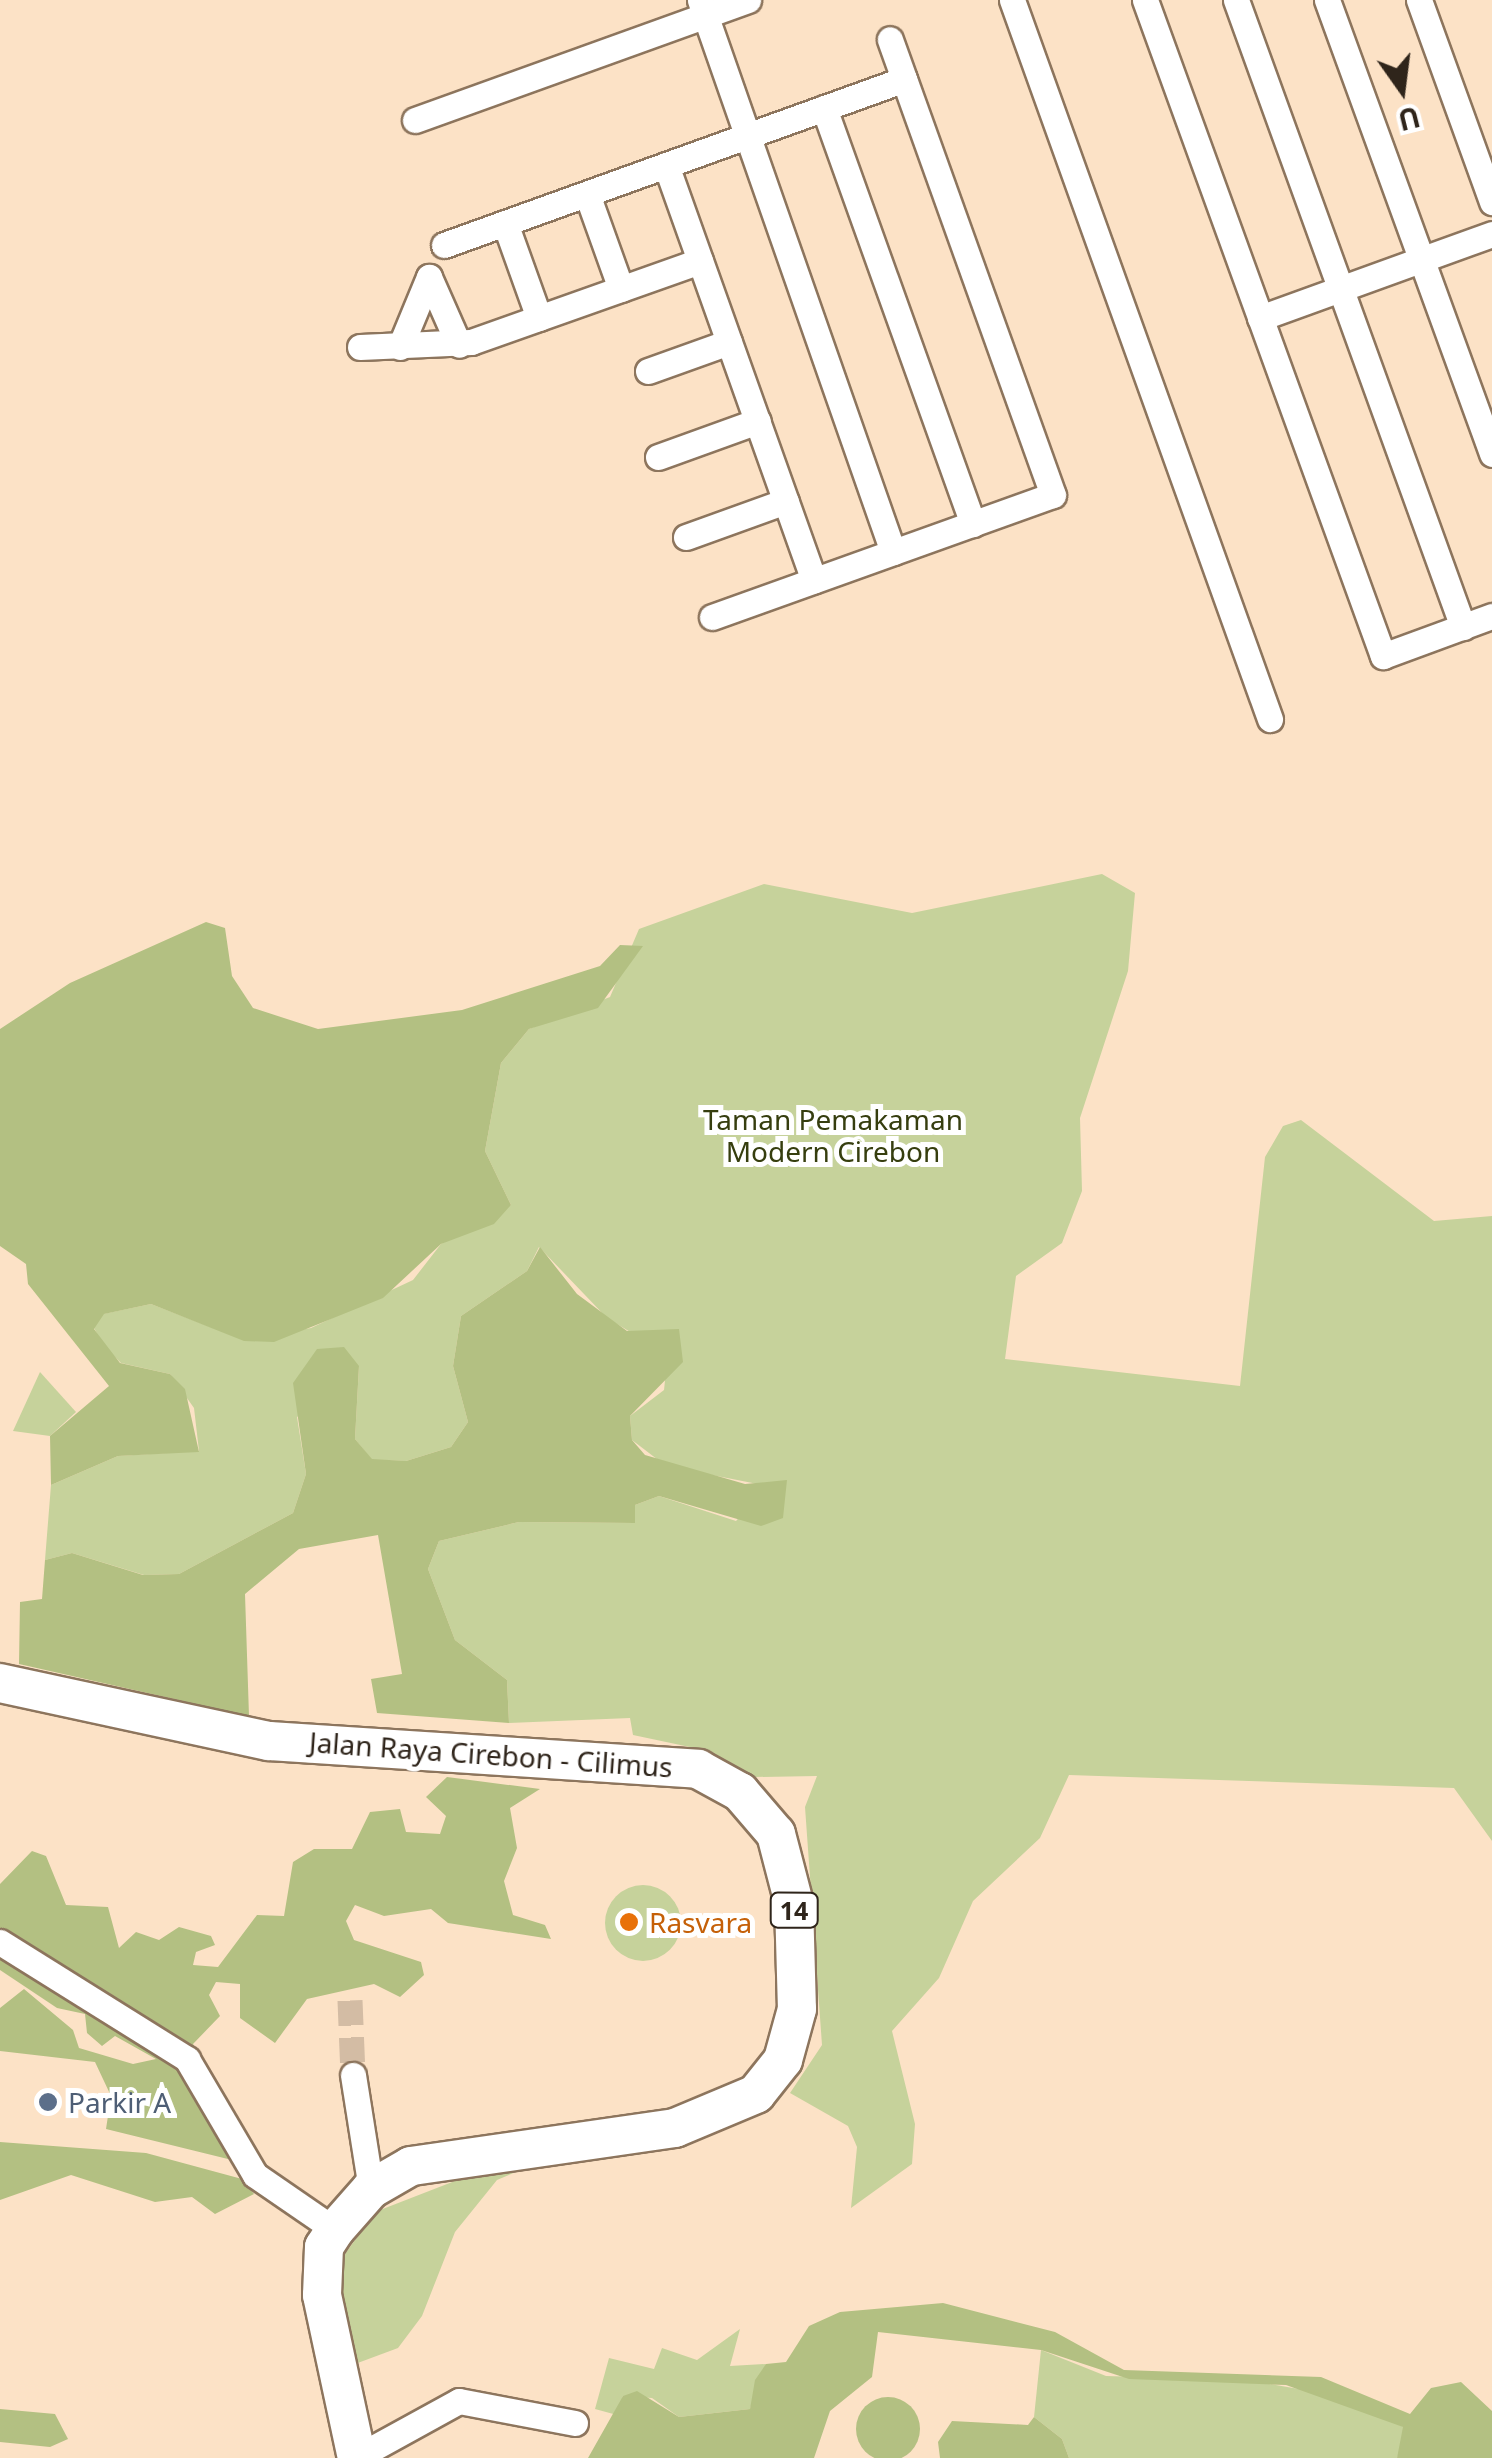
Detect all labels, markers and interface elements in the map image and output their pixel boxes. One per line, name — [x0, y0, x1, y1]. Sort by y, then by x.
north arrow — [1352, 40, 1452, 140]
text: U — [1394, 98, 1424, 140]
park label: Taman Pemakaman Modern Cirebon — [703, 1102, 963, 1168]
street label: Jalan Raya Cirebon - Cilimus — [308, 1725, 674, 1783]
road number: 14 — [769, 1890, 819, 1930]
place label: Rasvara — [649, 1905, 752, 1939]
marker: Rasvara — [618, 1911, 640, 1933]
place label: Parkir A — [68, 2085, 171, 2119]
marker: Parkir A — [37, 2091, 59, 2113]

